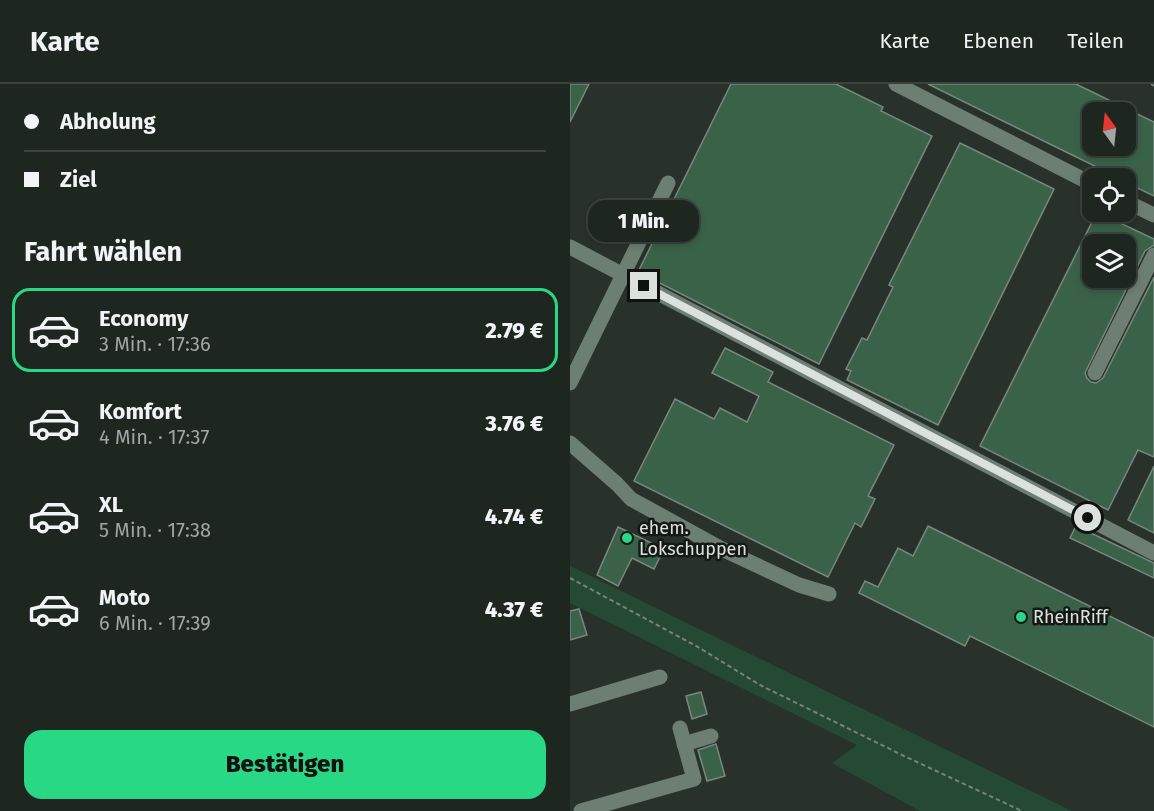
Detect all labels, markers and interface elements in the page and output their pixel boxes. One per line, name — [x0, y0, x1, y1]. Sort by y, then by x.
text: Karte — [30, 25, 100, 58]
text: Karte — [879, 28, 930, 54]
text: Ebenen — [963, 28, 1034, 54]
text: Teilen — [1067, 28, 1124, 54]
north arrow — [1082, 102, 1136, 156]
map controls — [1082, 102, 1136, 288]
text: Abholung — [60, 108, 156, 135]
text: Ziel — [60, 166, 97, 193]
button: locate — [1082, 168, 1136, 222]
callout: 1 Min. — [589, 199, 700, 241]
text: 1 Min. — [618, 209, 669, 233]
button: layers — [1082, 234, 1136, 288]
text: Fahrt wählen — [24, 236, 182, 268]
route end — [630, 272, 657, 299]
icon: car — [27, 303, 81, 357]
text: Economy — [99, 305, 188, 332]
text: 2.79 € — [485, 317, 543, 344]
text: 3 Min. · 17:36 — [99, 332, 211, 356]
icon: car — [27, 396, 81, 450]
text: Komfort — [99, 398, 182, 425]
text: 3.76 € — [485, 410, 543, 437]
text: 4 Min. · 17:37 — [99, 425, 209, 449]
icon: car — [27, 489, 81, 543]
text: XL — [99, 491, 123, 518]
text: 4.74 € — [485, 503, 543, 530]
route start — [1074, 504, 1101, 531]
place label: ehem. Lokschuppen — [639, 517, 747, 560]
text: 5 Min. · 17:38 — [99, 518, 211, 542]
marker: ehem. Lokschuppen — [620, 531, 634, 545]
icon: car — [27, 582, 81, 636]
text: Moto — [99, 584, 150, 611]
text: 4.37 € — [485, 596, 543, 623]
place label: RheinRiff — [1033, 606, 1110, 628]
marker: RheinRiff — [1014, 610, 1028, 624]
text: 6 Min. · 17:39 — [99, 611, 211, 635]
button: Bestätigen — [24, 730, 546, 799]

